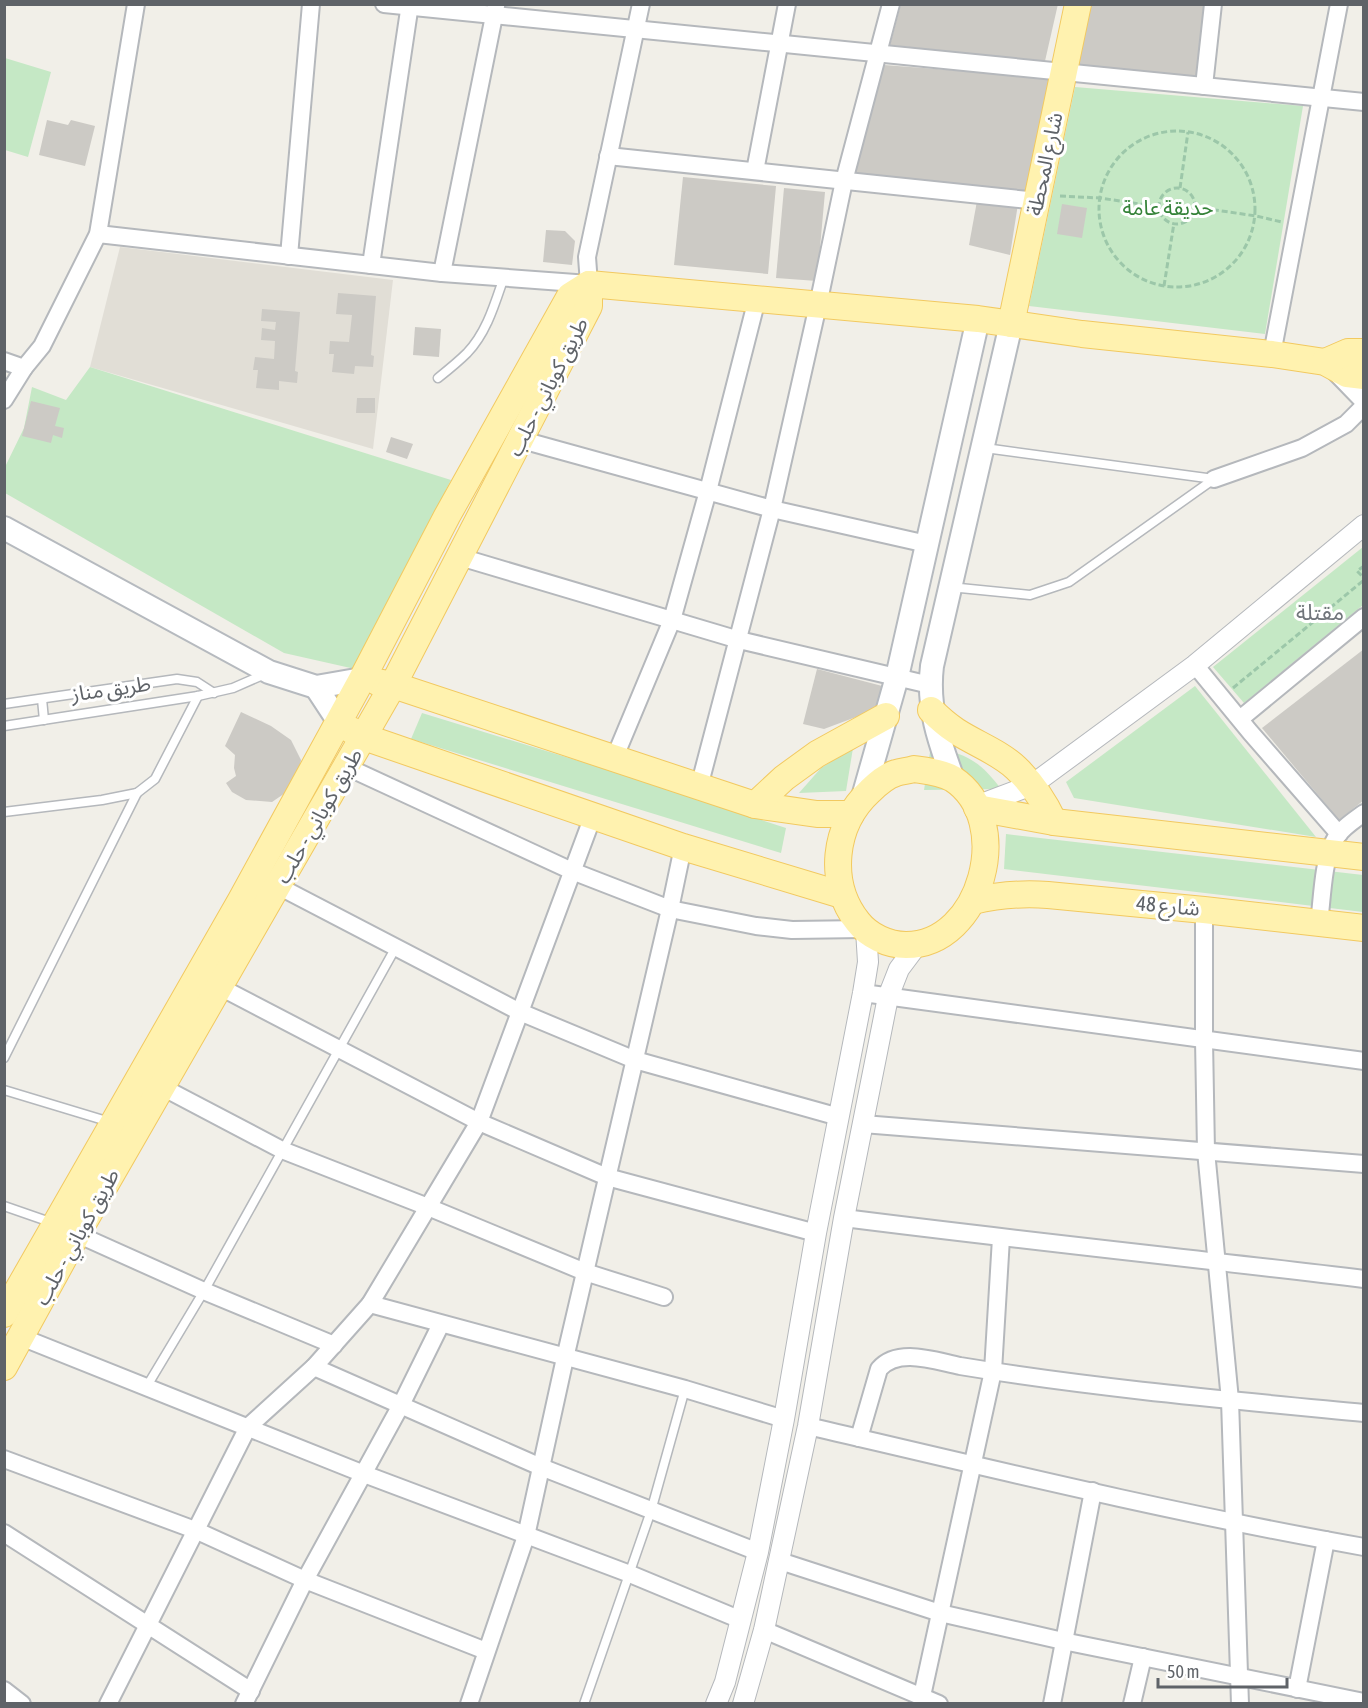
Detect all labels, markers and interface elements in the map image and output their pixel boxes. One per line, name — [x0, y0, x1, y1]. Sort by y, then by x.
street label: شارع المحطة — [1021, 110, 1071, 218]
park label: حديقة عامة — [1122, 195, 1214, 219]
street label: طريق كوباني - حلب — [502, 313, 597, 462]
district label: مقتلة — [1296, 599, 1344, 625]
street label: طريق مناز — [69, 671, 152, 708]
street label: طريق كوباني - حلب — [270, 744, 371, 890]
street label: 48 شارع — [1135, 890, 1201, 924]
street label: طريق كوباني - حلب — [29, 1164, 128, 1311]
scale bar — [1158, 1651, 1287, 1689]
text: 50 m — [1167, 1661, 1199, 1682]

